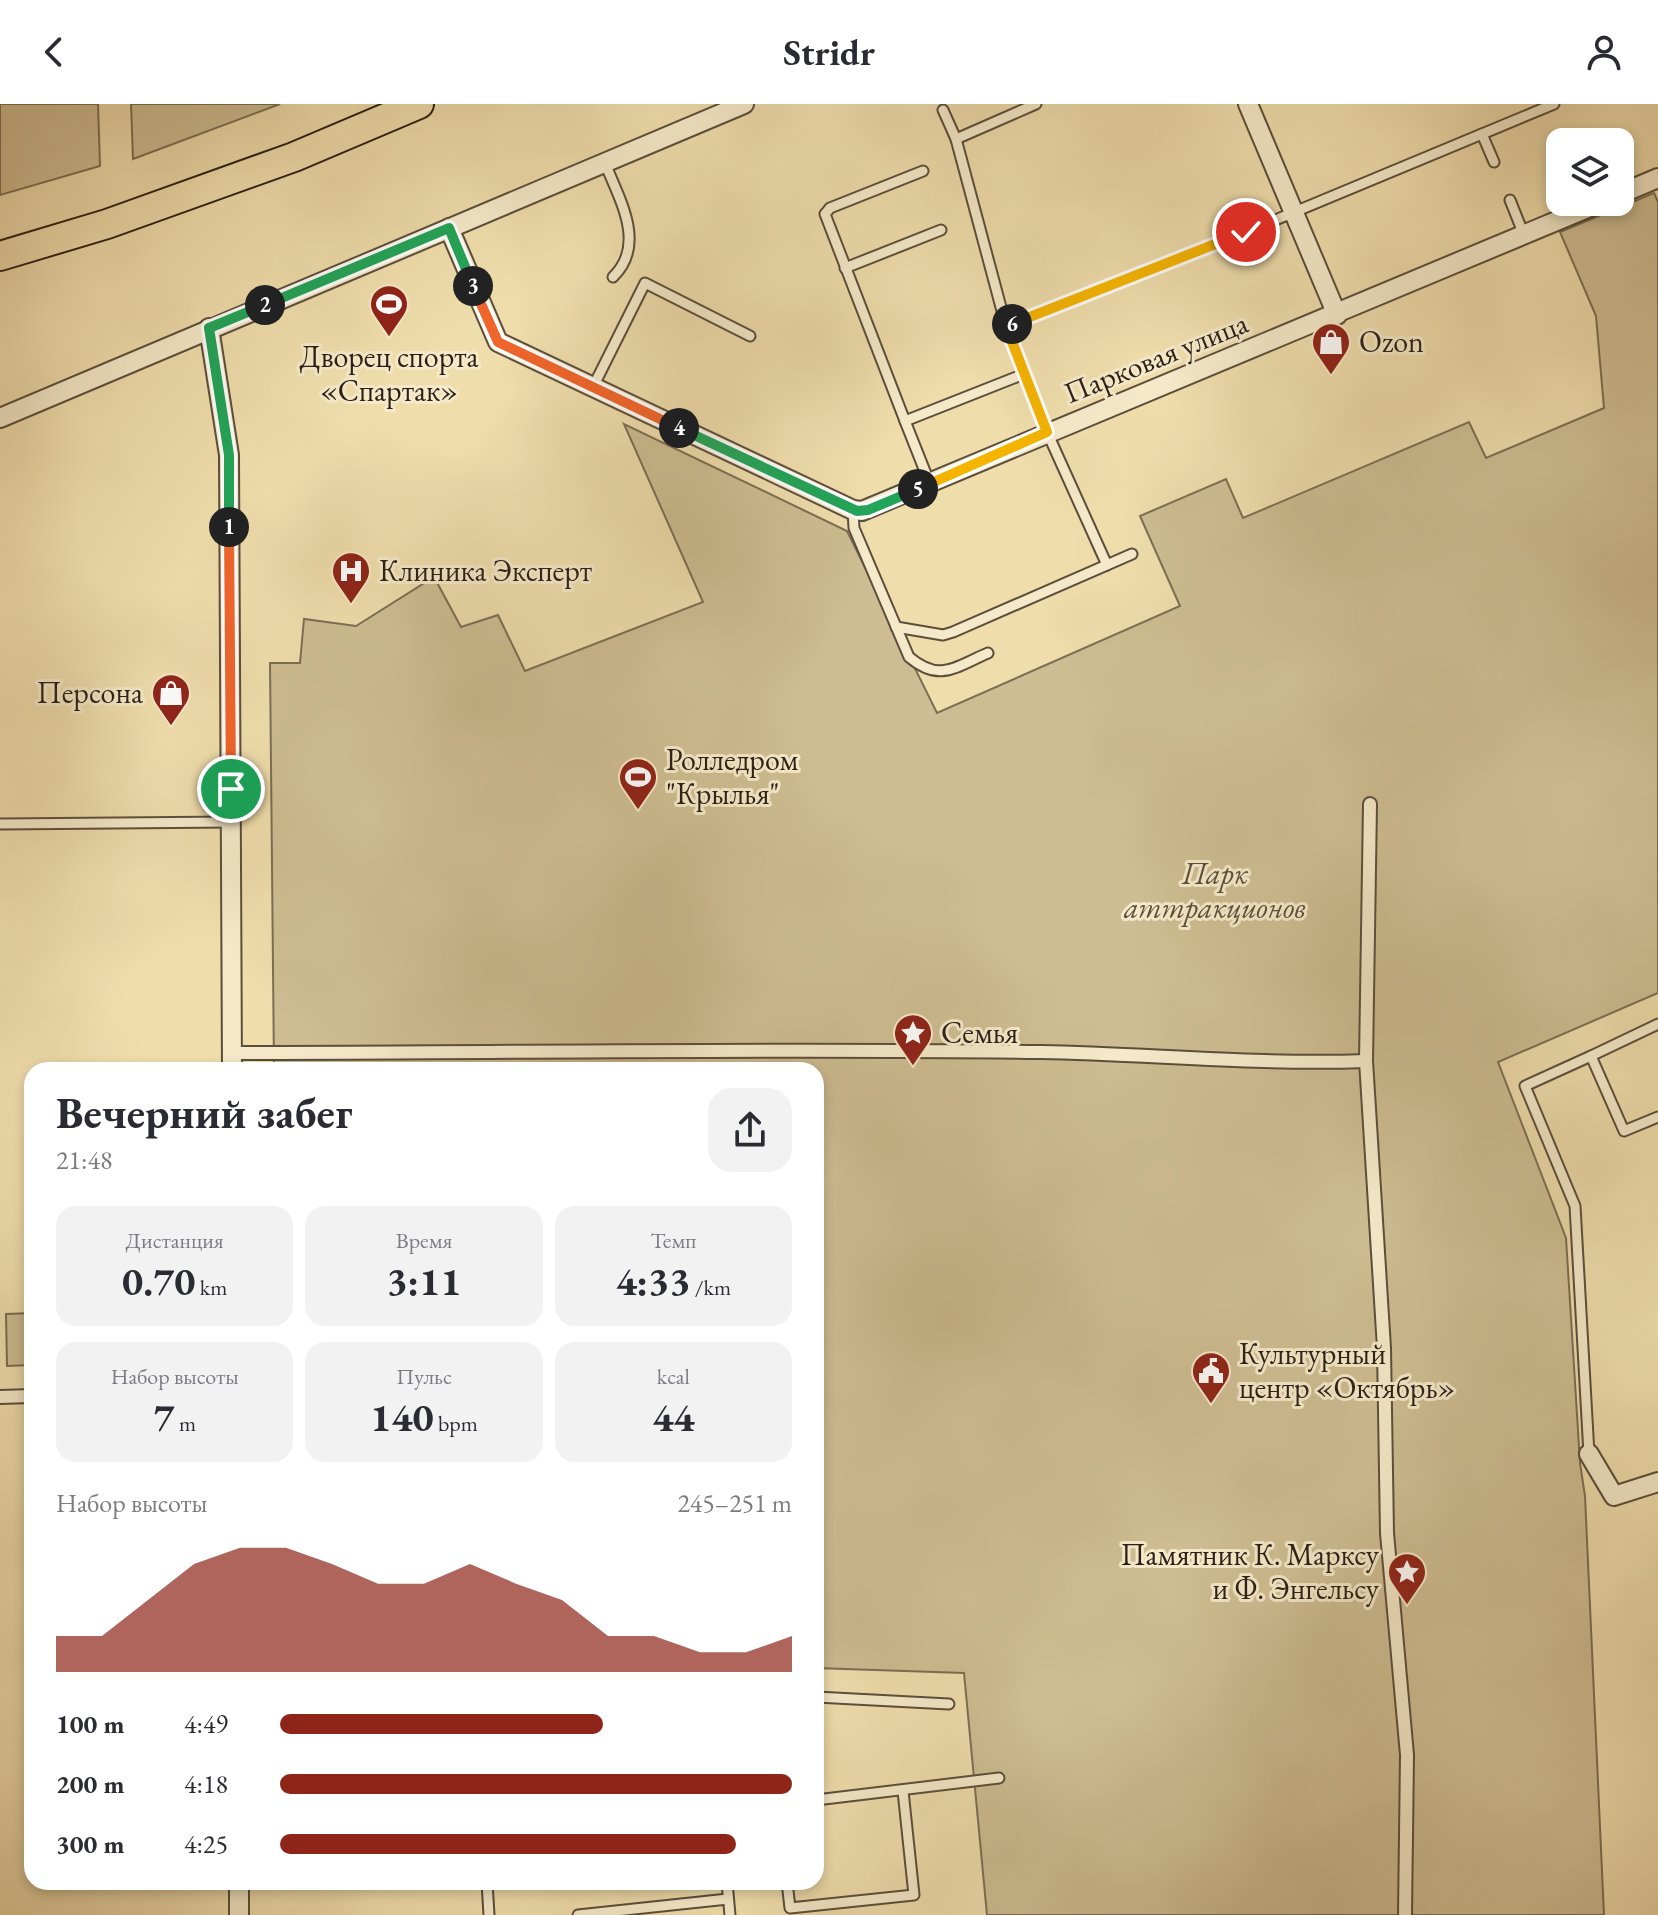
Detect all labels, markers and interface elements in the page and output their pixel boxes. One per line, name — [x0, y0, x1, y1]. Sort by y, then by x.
text: Stridr — [783, 29, 875, 76]
icon: back — [32, 30, 76, 74]
icon: person — [1582, 30, 1626, 74]
map controls — [1546, 128, 1634, 216]
button: layers — [1546, 128, 1634, 216]
pin — [1212, 198, 1280, 266]
icon: check — [1224, 210, 1268, 254]
pin: 3 — [453, 266, 493, 306]
text: 3 — [467, 271, 479, 300]
sports icon: Дворец спорта «Спартак» — [368, 283, 410, 338]
pin: 2 — [245, 285, 285, 325]
text: 2 — [259, 290, 271, 319]
street label: Парковая улица — [1058, 303, 1254, 412]
pin: 6 — [992, 304, 1032, 344]
text: 6 — [1006, 309, 1018, 338]
shop icon: Ozon — [1310, 321, 1352, 376]
place label: Ozon — [1359, 322, 1424, 361]
place label: Дворец спорта «Спартак» — [300, 337, 479, 410]
pin: 4 — [659, 408, 699, 448]
text: 4 — [673, 413, 685, 442]
pin: 5 — [898, 469, 938, 509]
text: 5 — [912, 474, 924, 503]
pin: 1 — [209, 507, 249, 547]
text: 1 — [223, 512, 235, 541]
hospital icon: Клиника Эксперт — [330, 550, 372, 605]
place label: Клиника Эксперт — [379, 551, 592, 590]
shop icon: Персона — [150, 672, 192, 727]
place label: Персона — [37, 673, 143, 712]
place label: Ролледром "Крылья" — [666, 740, 798, 813]
pin — [197, 755, 265, 823]
sports icon: Ролледром "Крылья" — [617, 756, 659, 811]
icon: arrive — [209, 767, 253, 811]
park label: Парк аттракционов — [1123, 854, 1306, 927]
place icon: Семья — [892, 1012, 934, 1067]
place label: Семья — [941, 1013, 1018, 1052]
text: Вечерний забег — [56, 1084, 352, 1141]
button: share — [708, 1088, 792, 1172]
text: 21:48 — [56, 1143, 112, 1177]
text: Дистанция — [126, 1226, 224, 1255]
text: Время — [396, 1226, 452, 1255]
text: Темп — [650, 1226, 696, 1255]
text: 0.70 — [122, 1255, 195, 1307]
text: 3:11 — [387, 1255, 461, 1307]
text: 4:33 — [616, 1255, 690, 1307]
text: km — [195, 1273, 227, 1302]
text: /km — [690, 1273, 731, 1302]
place label: Культурный центр «Октябрь» — [1239, 1334, 1455, 1407]
public building icon: Культурный центр «Октябрь» — [1190, 1350, 1232, 1405]
text: Набор высоты — [111, 1362, 239, 1391]
text: Пульс — [396, 1362, 452, 1391]
text: kcal — [657, 1362, 690, 1391]
text: 7 — [153, 1391, 174, 1443]
text: 140 — [370, 1391, 434, 1443]
text: 44 — [652, 1391, 694, 1443]
text: m — [174, 1409, 196, 1438]
text: bpm — [434, 1409, 478, 1438]
text: Набор высоты — [56, 1486, 207, 1520]
text: 245–251 m — [677, 1486, 792, 1520]
place label: Памятник К. Марксу и Ф. Энгельсу — [1121, 1535, 1380, 1608]
place icon: Памятник К. Марксу и Ф. Энгельсу — [1386, 1551, 1428, 1606]
text: 100 m — [56, 1707, 124, 1741]
text: 4:49 — [184, 1707, 228, 1741]
text: 200 m — [56, 1767, 124, 1801]
text: 4:18 — [184, 1767, 228, 1801]
text: 300 m — [56, 1827, 124, 1861]
text: 4:25 — [184, 1827, 228, 1861]

